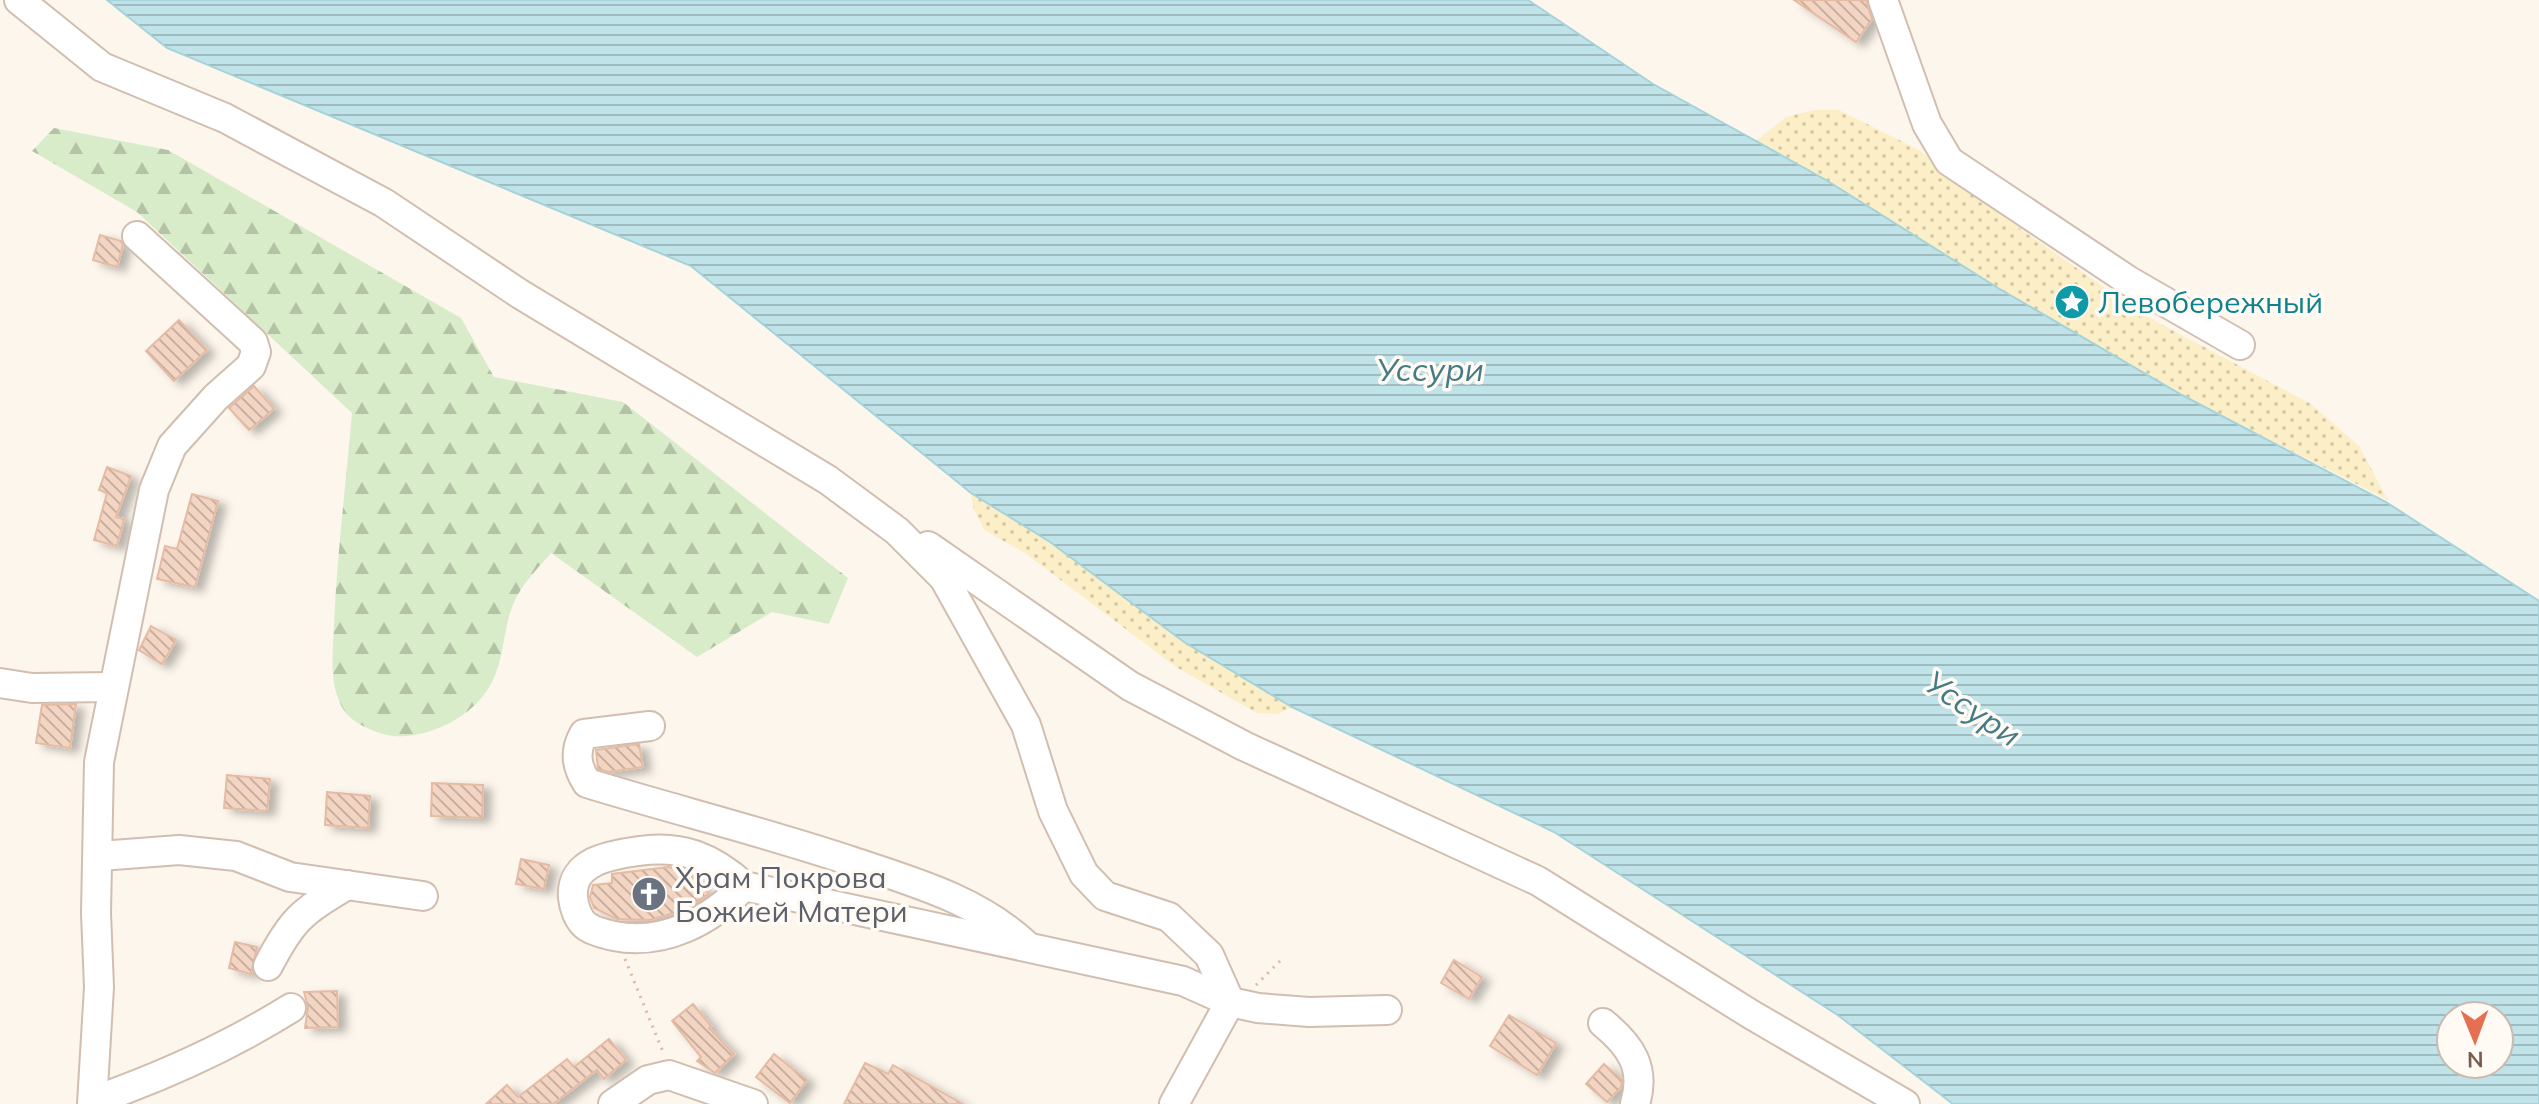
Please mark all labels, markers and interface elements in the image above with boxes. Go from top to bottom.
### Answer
place icon: Левобережный [2053,283,2091,321]
place label: Левобережный [2098,283,2323,321]
water label: Уссури [1376,349,1484,389]
water label: Уссури [1917,661,2029,755]
place label: Храм Покрова Божией Матери [675,858,908,930]
church icon: Храм Покрова Божией Матери [630,875,668,913]
north arrow [2435,1000,2515,1080]
text: N [2467,1046,2484,1074]

